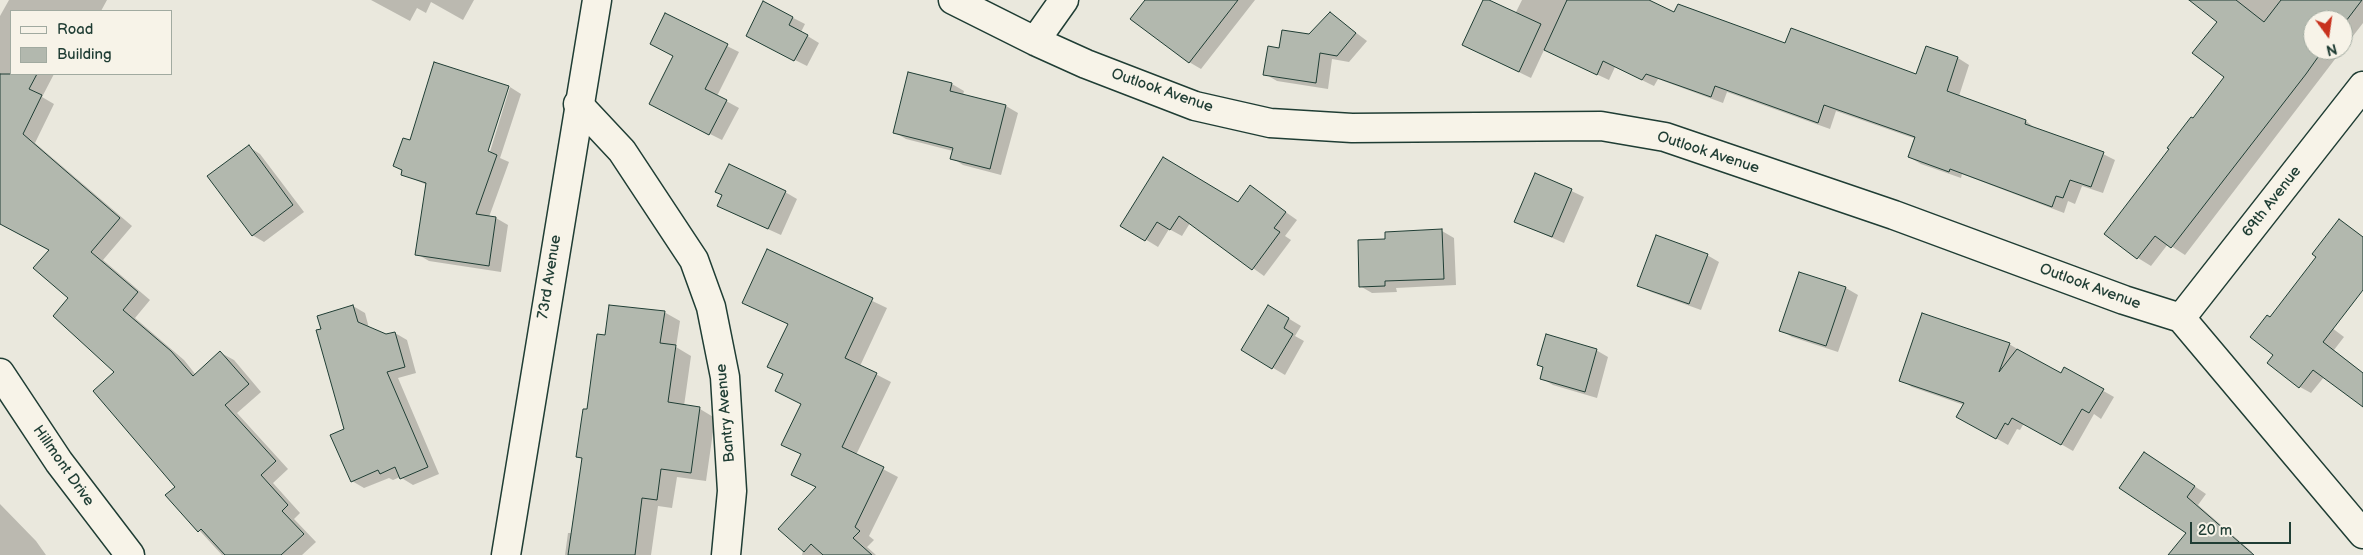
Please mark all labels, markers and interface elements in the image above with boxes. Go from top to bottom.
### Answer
legend [10,10,172,75]
north arrow [2303,10,2353,60]
text: Road [57,20,93,39]
text: N [2324,40,2339,59]
text: Building [57,45,112,64]
street label: Outlook Avenue [1109,65,1215,117]
street label: Outlook Avenue [1655,128,1761,178]
street label: 69th Avenue [2239,163,2305,241]
street label: 73rd Avenue [534,234,566,320]
street label: Outlook Avenue [2037,260,2143,314]
street label: Bantry Avenue [713,363,739,463]
street label: Hillmont Drive [29,422,97,510]
scale bar [2193,512,2294,544]
text: 20 m [2198,521,2232,540]

